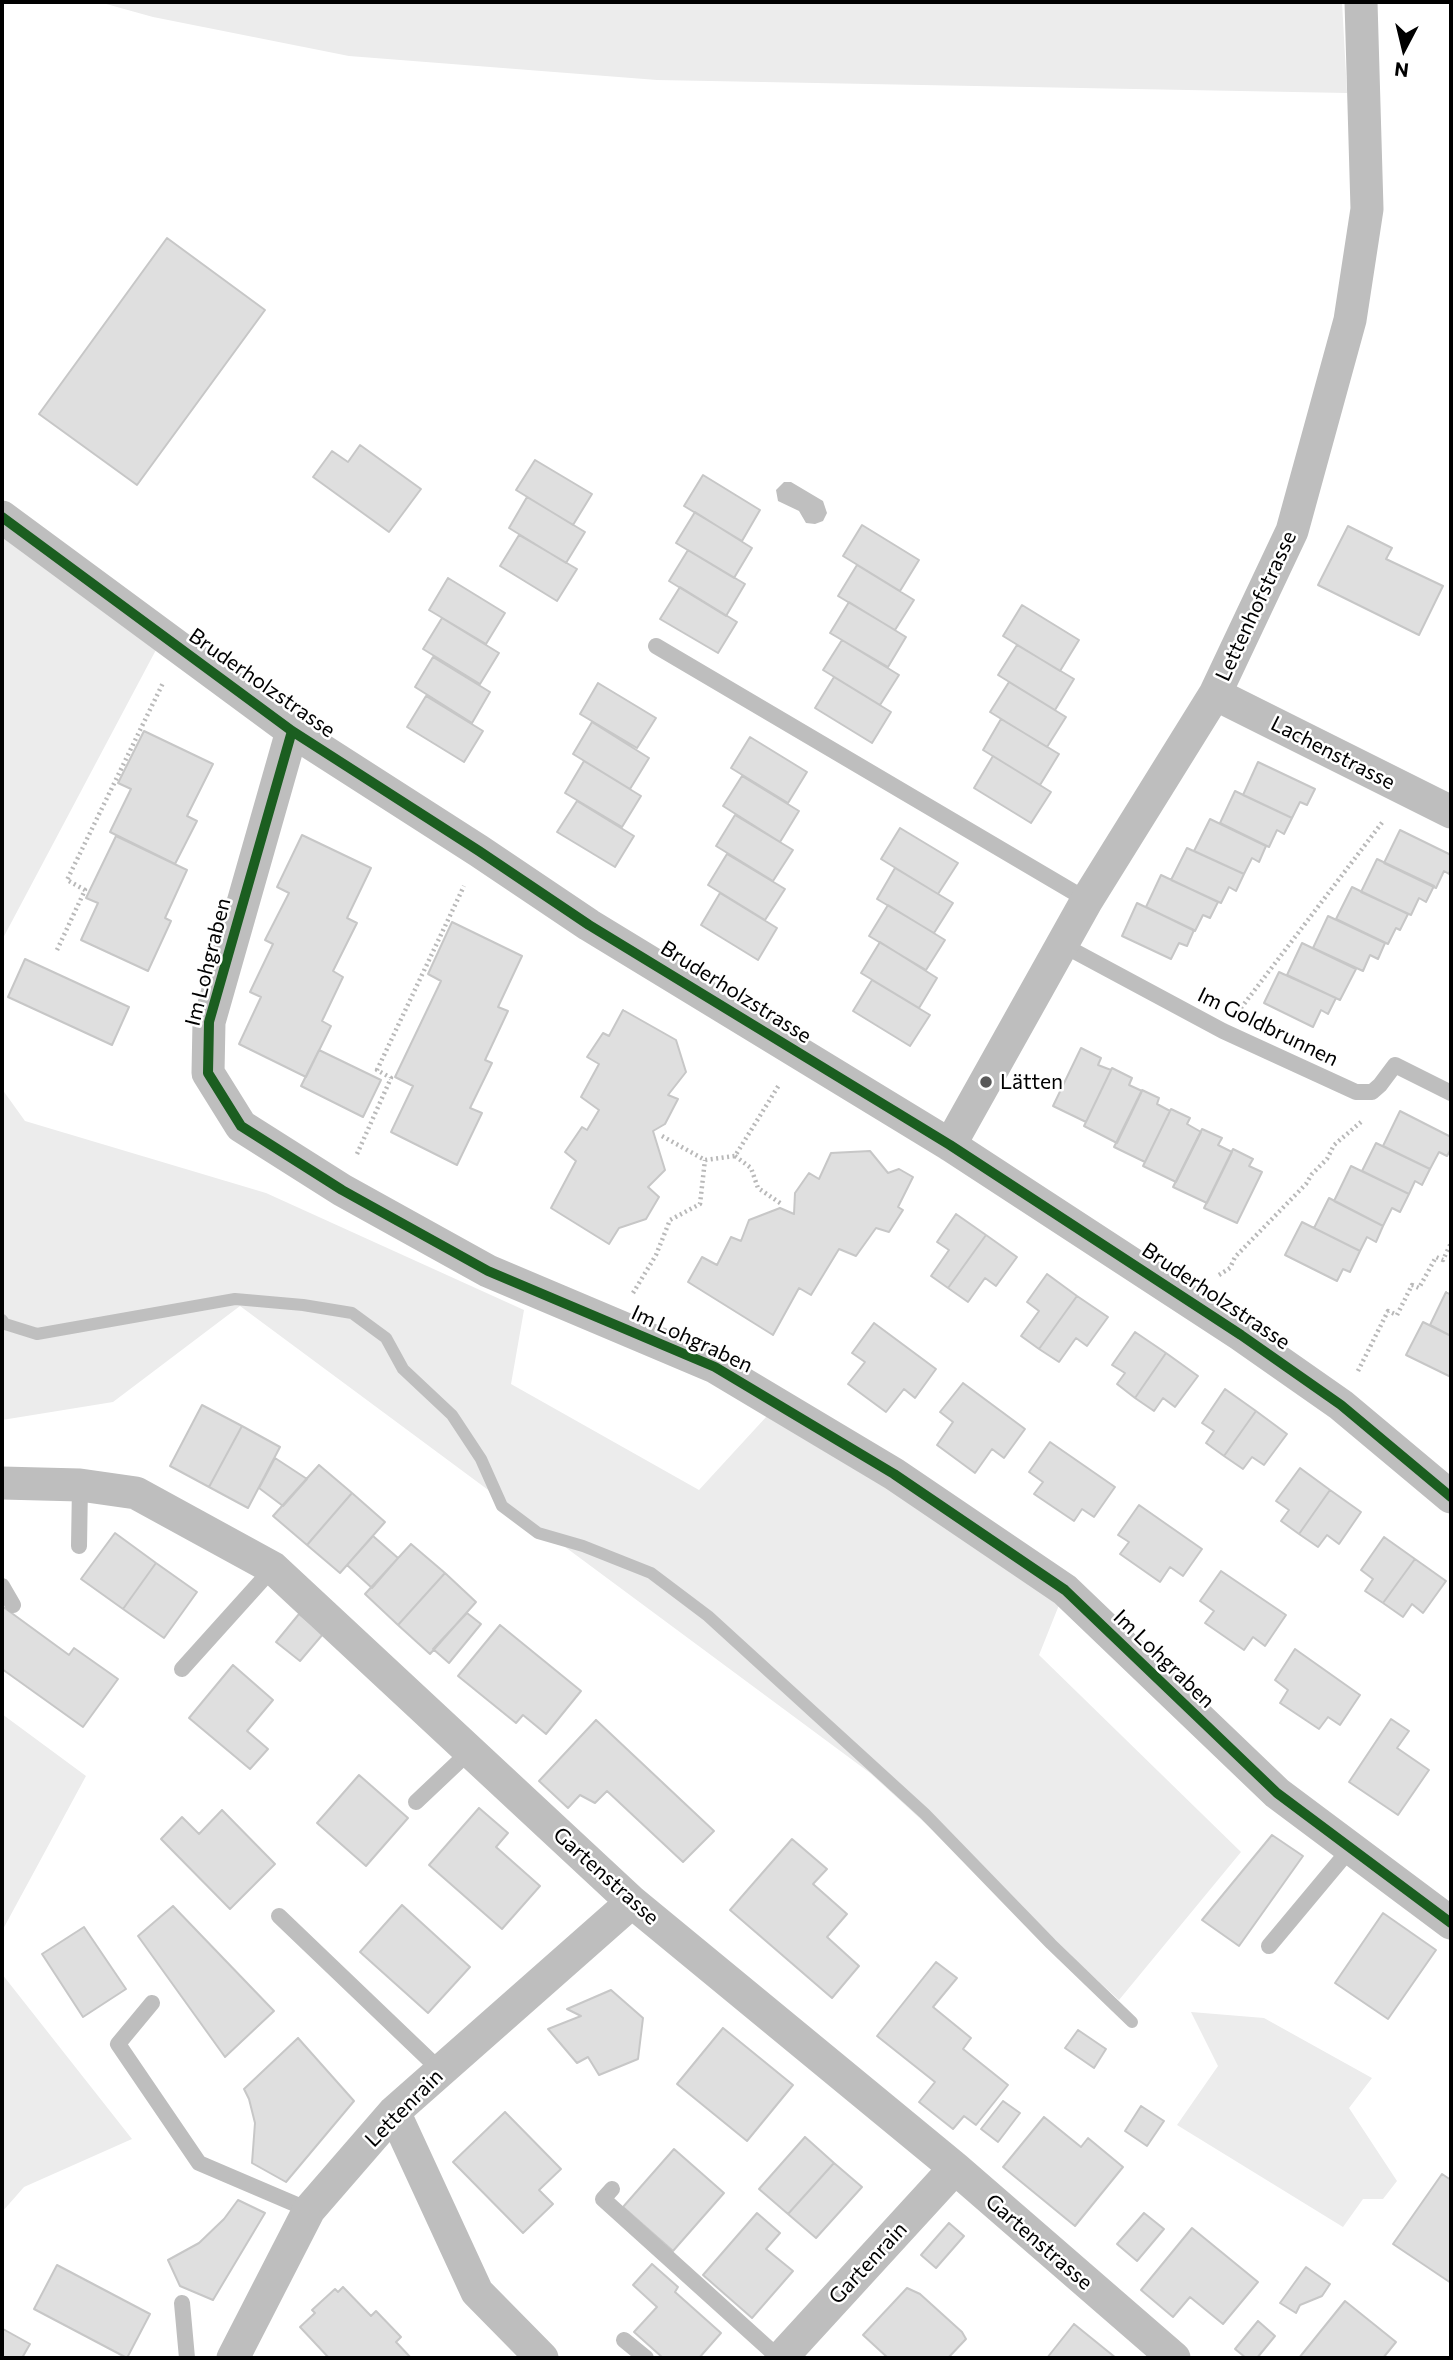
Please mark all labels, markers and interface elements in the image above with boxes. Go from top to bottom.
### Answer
north arrow [1369,14,1439,84]
text: N [1393,58,1410,83]
street label: Lettenhofstrasse [1210,527,1302,685]
street label: Bruderholzstrasse [184,623,340,743]
street label: Lachenstrasse [1267,711,1399,795]
street label: Im Lohgraben [180,895,236,1029]
street label: Bruderholzstrasse [656,935,816,1049]
street label: Im Goldbrunnen [1194,982,1342,1072]
place label: Lätten [1000,1069,1063,1095]
marker: Lätten [978,1074,994,1090]
street label: Bruderholzstrasse [1137,1237,1295,1355]
street label: Im Lohgraben [627,1300,757,1378]
street label: Im Lohgraben [1108,1604,1220,1714]
street label: Gartenstrasse [548,1822,664,1930]
street label: Lettenrain [360,2064,448,2152]
street label: Gartenstrasse [980,2189,1098,2295]
street label: Gartenrain [824,2217,912,2309]

